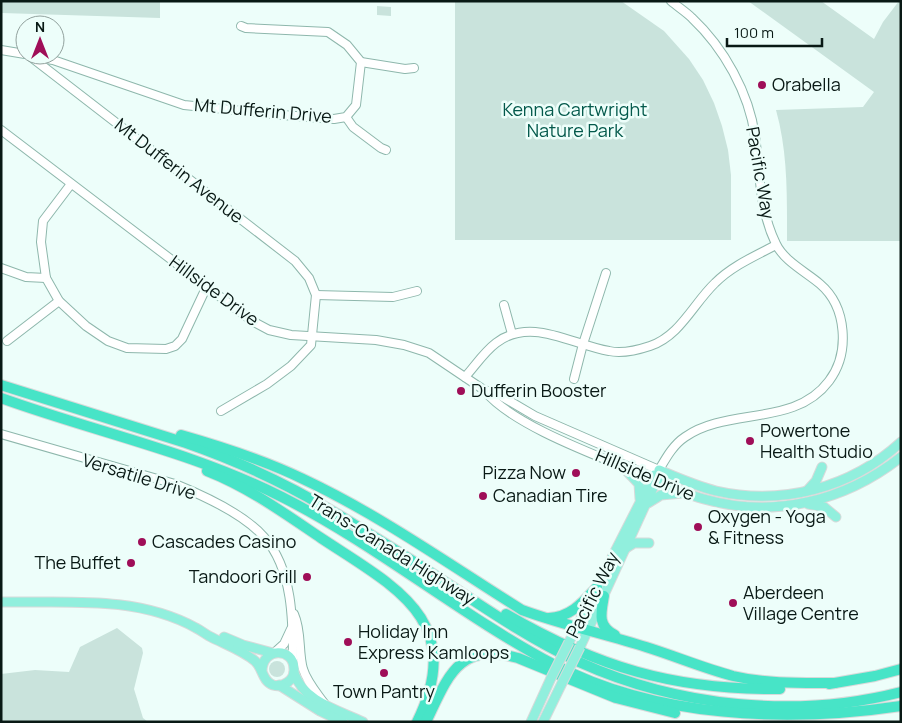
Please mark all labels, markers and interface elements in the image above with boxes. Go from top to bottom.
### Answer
north arrow [15,15,65,65]
scale bar [727,15,822,47]
text: N [35,17,45,36]
text: 100 m [734,22,774,43]
place label: Orabella [772,72,841,96]
marker: Orabella [756,79,768,91]
street label: Mt Dufferin Drive [193,92,333,128]
park label: Kenna Cartwright Nature Park [503,97,647,142]
street label: Mt Dufferin Avenue [110,112,249,228]
street label: Pacific Way [741,125,781,222]
street label: Hillside Drive [165,249,264,331]
place label: Dufferin Booster [471,378,607,402]
marker: Dufferin Booster [455,385,467,397]
place label: Powertone Health Studio [760,418,873,463]
marker: Powertone Health Studio [744,435,756,447]
street label: Hillside Drive [592,442,699,506]
street label: Versatile Drive [80,447,199,505]
place label: Pizza Now [482,460,566,484]
marker: Pizza Now [570,467,582,479]
place label: Canadian Tire [493,483,608,507]
street label: Trans-Canada Highway [305,488,481,610]
marker: Canadian Tire [477,490,489,502]
place label: Oxygen - Yoga & Fitness [708,504,826,549]
marker: Oxygen - Yoga & Fitness [692,521,704,533]
place label: Cascades Casino [152,529,296,553]
marker: Cascades Casino [136,536,148,548]
street label: Pacific Way [560,547,624,642]
place label: The Buffet [34,550,121,574]
marker: The Buffet [125,557,137,569]
place label: Tandoori Grill [189,564,297,588]
marker: Tandoori Grill [301,571,313,583]
place label: Aberdeen Village Centre [743,580,859,625]
marker: Aberdeen Village Centre [727,597,739,609]
place label: Holiday Inn Express Kamloops [358,619,509,664]
marker: Holiday Inn Express Kamloops [342,636,354,648]
marker: Town Pantry [378,667,390,679]
place label: Town Pantry [333,679,435,703]

